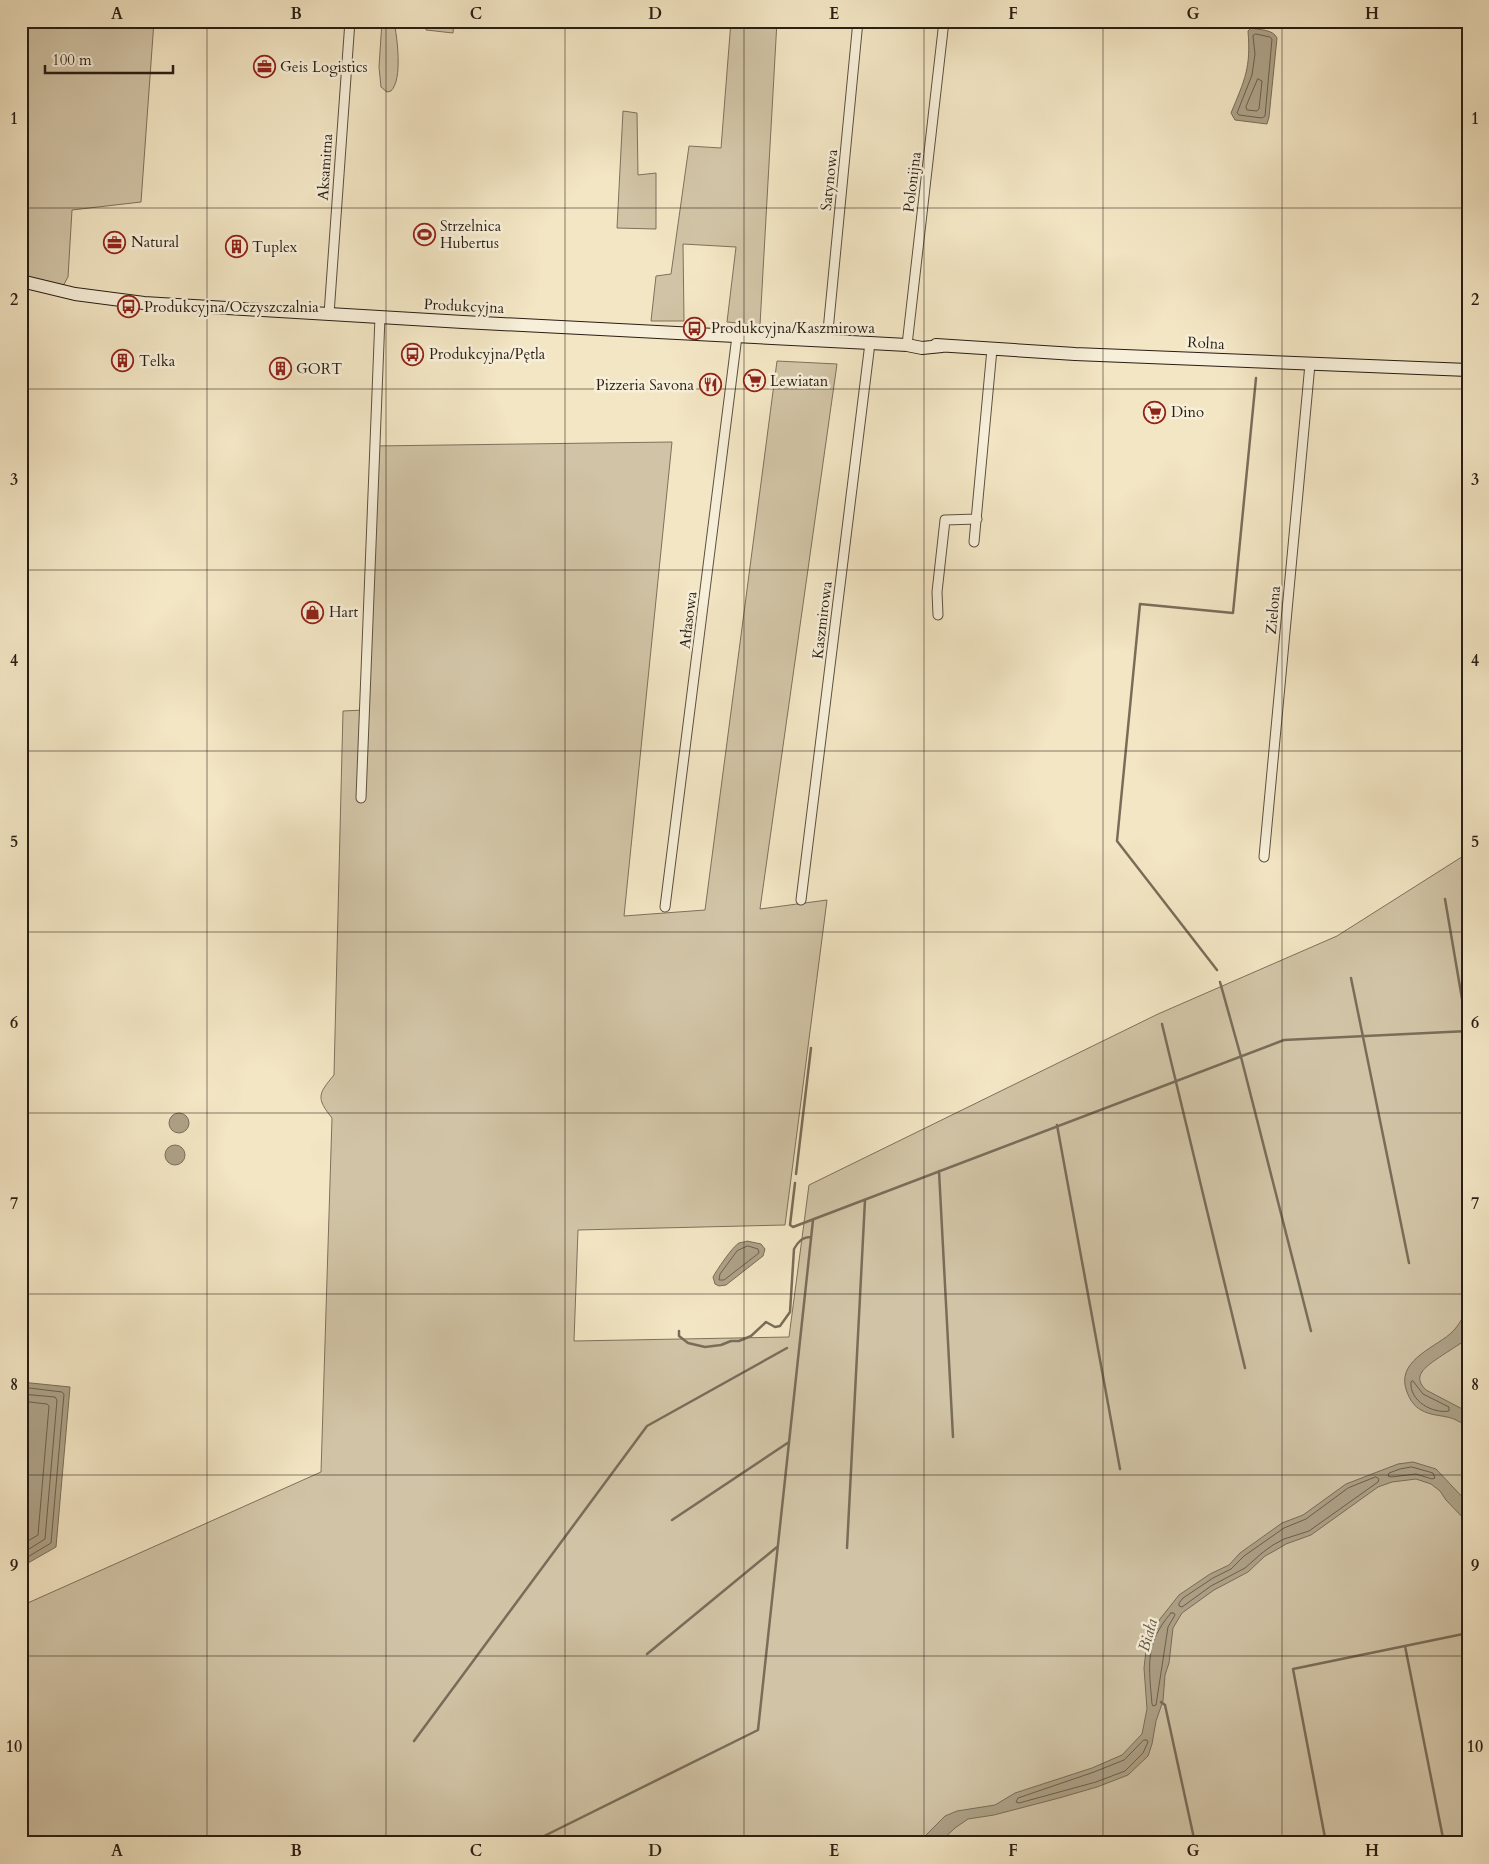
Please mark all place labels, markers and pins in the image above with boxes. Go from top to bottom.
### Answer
office icon: Geis Logistics [252,55,276,79]
place label: Geis Logistics [280,57,368,77]
place label: Strzelnica Hubertus [440,216,502,253]
sports icon: Strzelnica Hubertus [412,223,436,247]
office icon: Natural [103,230,127,254]
place label: Natural [131,232,179,252]
building icon: Tuplex [224,235,248,259]
place label: Tuplex [252,237,298,257]
bus stop icon: Produkcyjna/Oczyszczalnia [116,295,140,319]
place label: Produkcyjna/Oczyszczalnia [144,297,319,317]
bus stop icon: Produkcyjna/Kaszmirowa [683,316,707,340]
place label: Produkcyjna/Kaszmirowa [711,318,875,338]
bus stop icon: Produkcyjna/Pętla [401,342,425,366]
place label: Produkcyjna/Pętla [429,344,546,364]
building icon: Telka [111,349,135,373]
place label: Telka [139,351,176,371]
building icon: GORT [268,357,292,381]
place label: GORT [296,359,342,379]
supermarket icon: Lewiatan [742,369,766,393]
place label: Lewiatan [770,371,829,391]
restaurant icon: Pizzeria Savona [698,373,722,397]
place label: Pizzeria Savona [596,375,695,395]
supermarket icon: Dino [1143,400,1167,424]
place label: Dino [1171,402,1204,422]
shop icon: Hart [301,600,325,624]
place label: Hart [329,602,358,622]

